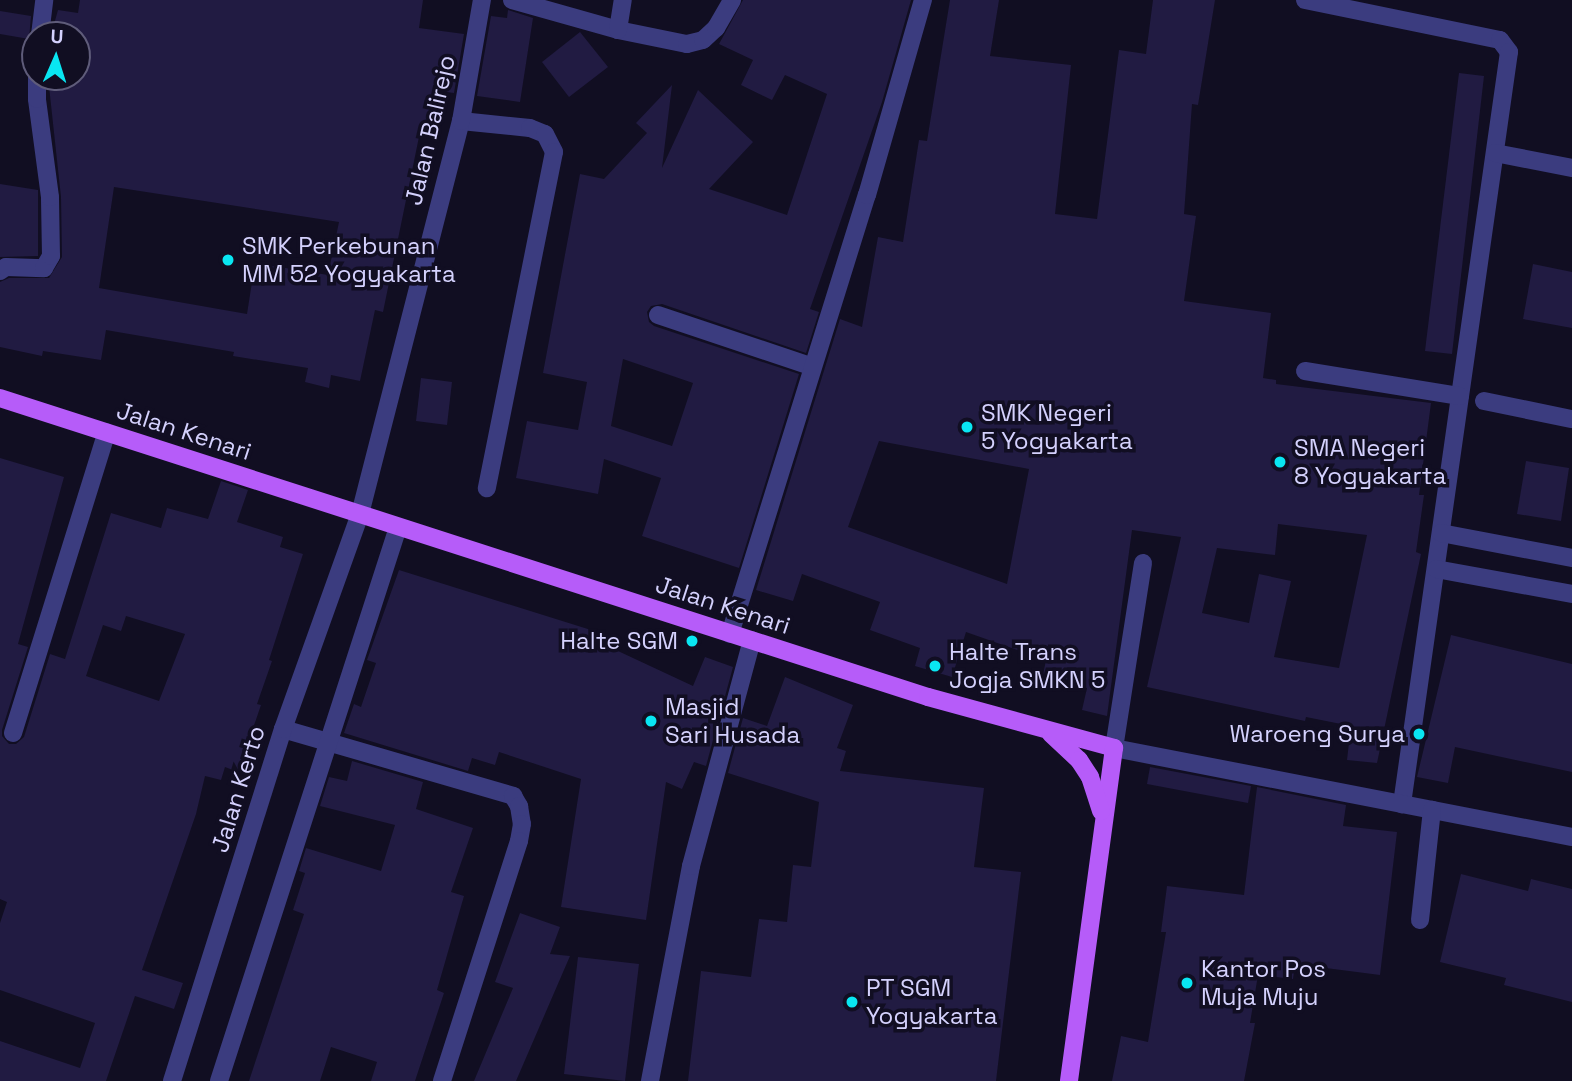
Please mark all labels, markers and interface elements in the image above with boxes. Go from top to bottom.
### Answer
north arrow [21,21,91,91]
text: U [50,24,64,49]
street label: Jalan Balirejo [399,52,461,208]
place label: SMK Perkebunan MM 52 Yogyakarta [242,232,456,288]
marker: SMK Perkebunan MM 52 Yogyakarta [220,252,236,268]
street label: Jalan Kenari [113,396,255,466]
place label: SMK Negeri 5 Yogyakarta [981,399,1133,455]
marker: SMK Negeri 5 Yogyakarta [959,419,975,435]
place label: SMA Negeri 8 Yogyakarta [1294,434,1447,490]
marker: SMA Negeri 8 Yogyakarta [1272,454,1288,470]
street label: Jalan Kenari [652,570,794,640]
place label: Halte SGM [560,627,678,655]
marker: Halte SGM [684,633,700,649]
place label: Halte Trans Jogja SMKN 5 [949,638,1105,694]
marker: Halte Trans Jogja SMKN 5 [927,658,943,674]
place label: Masjid Sari Husada [665,693,800,749]
marker: Masjid Sari Husada [643,713,659,729]
place label: Waroeng Surya [1230,720,1405,748]
street label: Jalan Kerto [205,722,271,856]
marker: Waroeng Surya [1411,726,1427,742]
place label: Kantor Pos Muja Muju [1201,955,1326,1011]
place label: PT SGM Yogyakarta [866,974,998,1030]
marker: Kantor Pos Muja Muju [1179,975,1195,991]
marker: PT SGM Yogyakarta [844,994,860,1010]

